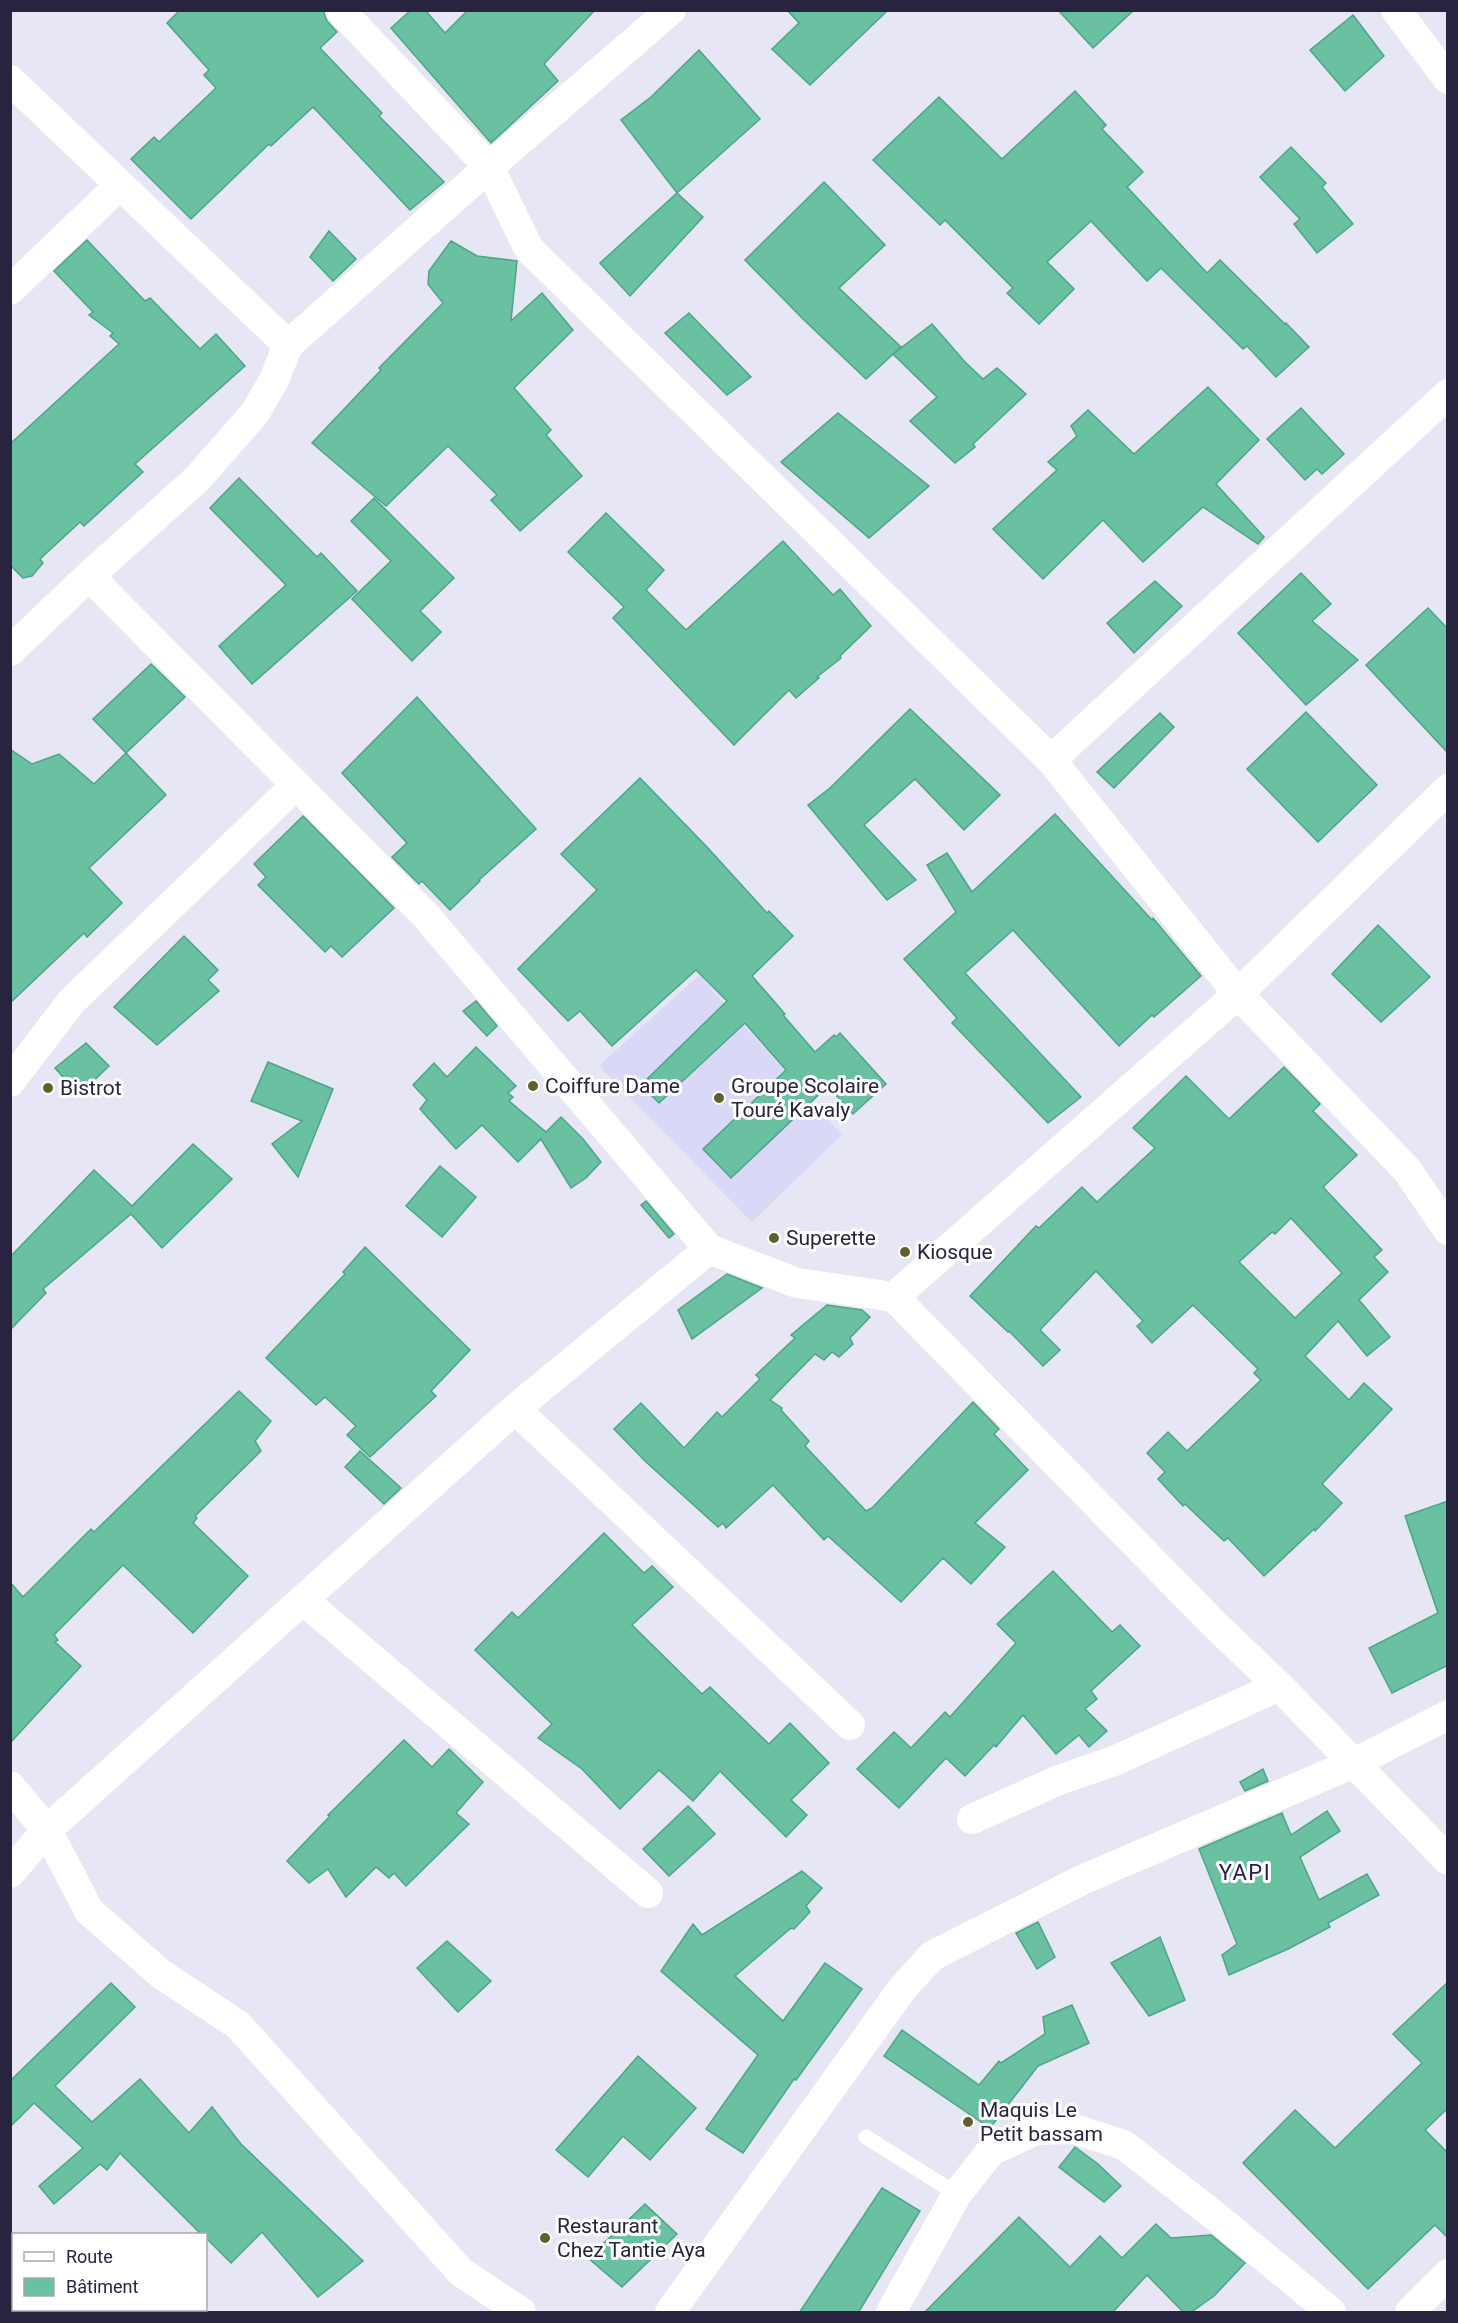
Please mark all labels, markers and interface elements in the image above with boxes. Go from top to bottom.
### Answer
place label: Coiffure Dame [545,1074,680,1098]
place label: Groupe Scolaire Touré Kavaly [731,1074,879,1122]
place label: Bistrot [60,1076,122,1100]
marker: Coiffure Dame [526,1079,540,1093]
marker: Bistrot [41,1081,55,1095]
marker: Groupe Scolaire Touré Kavaly [712,1091,726,1105]
place label: Superette [786,1226,876,1250]
marker: Superette [767,1231,781,1245]
place label: Kiosque [917,1240,993,1264]
marker: Kiosque [898,1245,912,1259]
district label: YAPI [1219,1860,1271,1885]
place label: Maquis Le Petit bassam [980,2098,1103,2146]
marker: Maquis Le Petit bassam [961,2115,975,2129]
place label: Restaurant Chez Tantie Aya [557,2214,706,2262]
marker: Restaurant Chez Tantie Aya [538,2231,552,2245]
legend [12,2233,207,2311]
text: Route [66,2246,113,2267]
text: Bâtiment [66,2276,139,2297]

